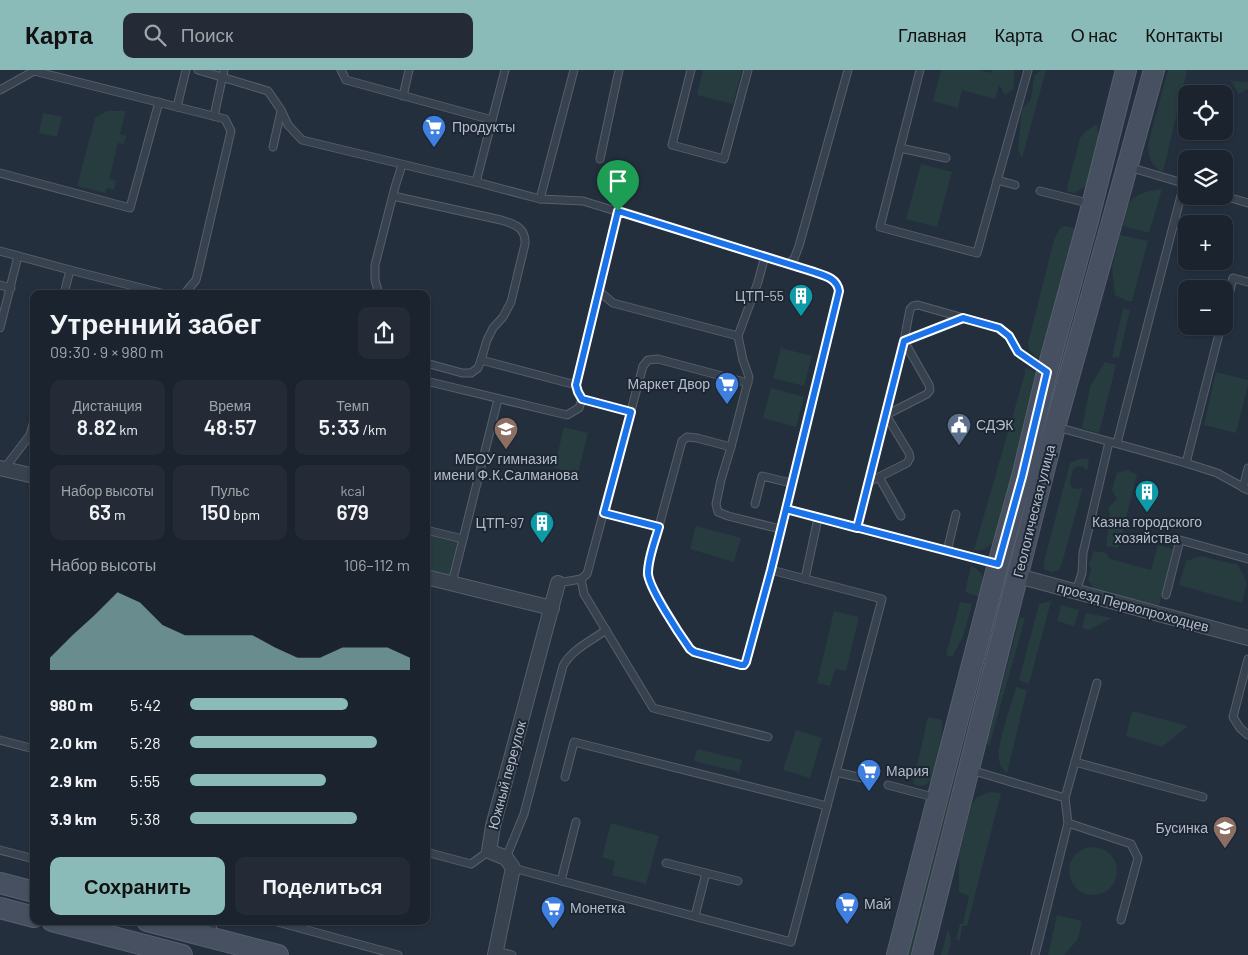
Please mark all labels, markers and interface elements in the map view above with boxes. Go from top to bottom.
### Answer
search box [123,13,473,58]
text: Карта [25,20,93,49]
icon: search [141,21,169,49]
text: Поиск [181,23,233,46]
text: Главная [898,24,967,46]
text: Карта [995,24,1043,46]
text: О нас [1071,24,1117,46]
text: Контакты [1145,24,1223,46]
map controls [1178,85,1233,335]
button: locate [1178,85,1233,140]
supermarket icon: Продукты [421,114,447,148]
place label: Продукты [452,118,515,135]
button: layers [1178,150,1233,205]
pin [597,160,639,211]
icon: arrive [604,167,632,195]
button: + [1178,215,1233,270]
button: − [1178,280,1233,335]
building icon: ЦТП-55 [788,283,814,317]
place label: ЦТП-55 [735,287,784,304]
text: Утренний забег [50,306,261,340]
button: share [358,307,410,359]
text: 09:30 · 9 × 980 m [50,342,163,361]
supermarket icon: Маркет Двор [714,371,740,405]
place label: Маркет Двор [627,375,710,392]
text: Дистанция [73,397,142,414]
text: Время [209,397,251,414]
text: Темп [336,397,369,414]
public building icon: СДЭК [946,412,972,446]
text: 8.82 [77,414,116,439]
text: 48:57 [204,414,256,439]
text: 5:33 [319,414,360,439]
school or university icon: МБОУ гимназия имени Ф.К.Салманова [493,416,519,450]
place label: СДЭК [976,416,1014,433]
text: km [116,421,138,438]
text: /km [360,421,387,438]
street label: Геологическая улица [1009,443,1058,579]
place label: МБОУ гимназия имени Ф.К.Салманова [434,450,578,483]
building icon: Казна городского хозяйства [1134,479,1160,513]
text: Набор высоты [61,482,154,499]
text: Пульс [210,482,250,499]
text: kcal [340,482,365,499]
text: 63 [89,499,111,524]
text: 150 [200,499,230,524]
text: 679 [336,499,369,524]
text: m [111,506,126,523]
text: bpm [230,506,260,523]
building icon: ЦТП-97 [529,510,555,544]
place label: Казна городского хозяйства [1092,513,1202,546]
place label: ЦТП-97 [476,514,524,531]
text: Набор высоты [50,555,156,574]
text: 106–112 m [344,555,410,574]
street label: проезд Первопроходцев [1055,578,1211,635]
text: 980 m [50,695,93,714]
text: 5:42 [130,695,161,714]
street label: Южный переулок [484,718,529,831]
text: 2.0 km [50,733,97,752]
text: 5:28 [130,733,161,752]
supermarket icon: Мария [856,758,882,792]
place label: Мария [886,762,929,779]
text: 2.9 km [50,771,97,790]
text: 5:55 [130,771,160,790]
text: 3.9 km [50,809,97,828]
text: 5:38 [130,809,160,828]
school or university icon: Бусинка [1212,815,1238,849]
place label: Бусинка [1156,819,1208,836]
button: Сохранить [50,857,225,915]
button: Поделиться [235,857,410,915]
supermarket icon: Май [834,891,860,925]
supermarket icon: Монетка [540,895,566,929]
place label: Май [864,895,891,912]
place label: Монетка [570,899,626,916]

